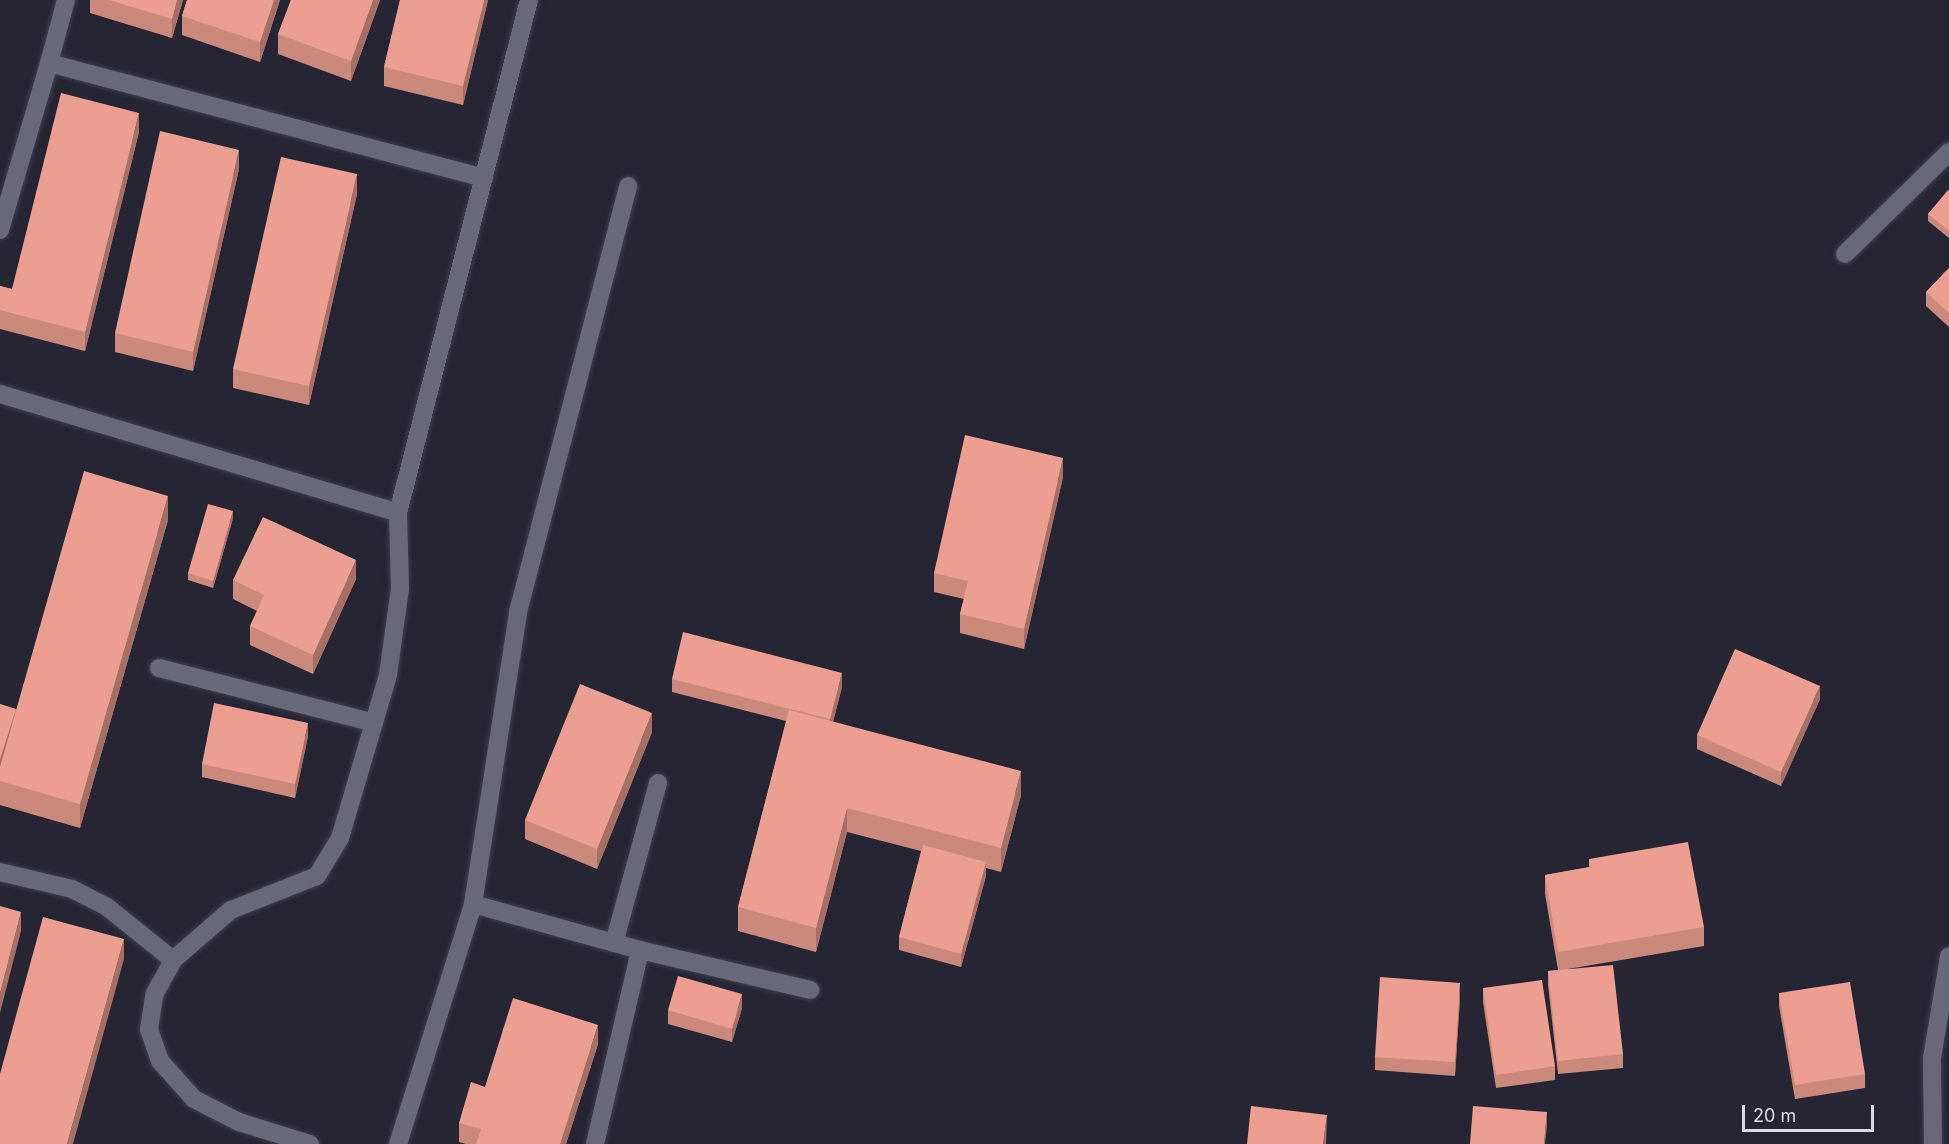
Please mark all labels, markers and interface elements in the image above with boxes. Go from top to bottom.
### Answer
scale bar [1745,1093,1877,1131]
text: 20 m [1753,1105,1796,1126]

